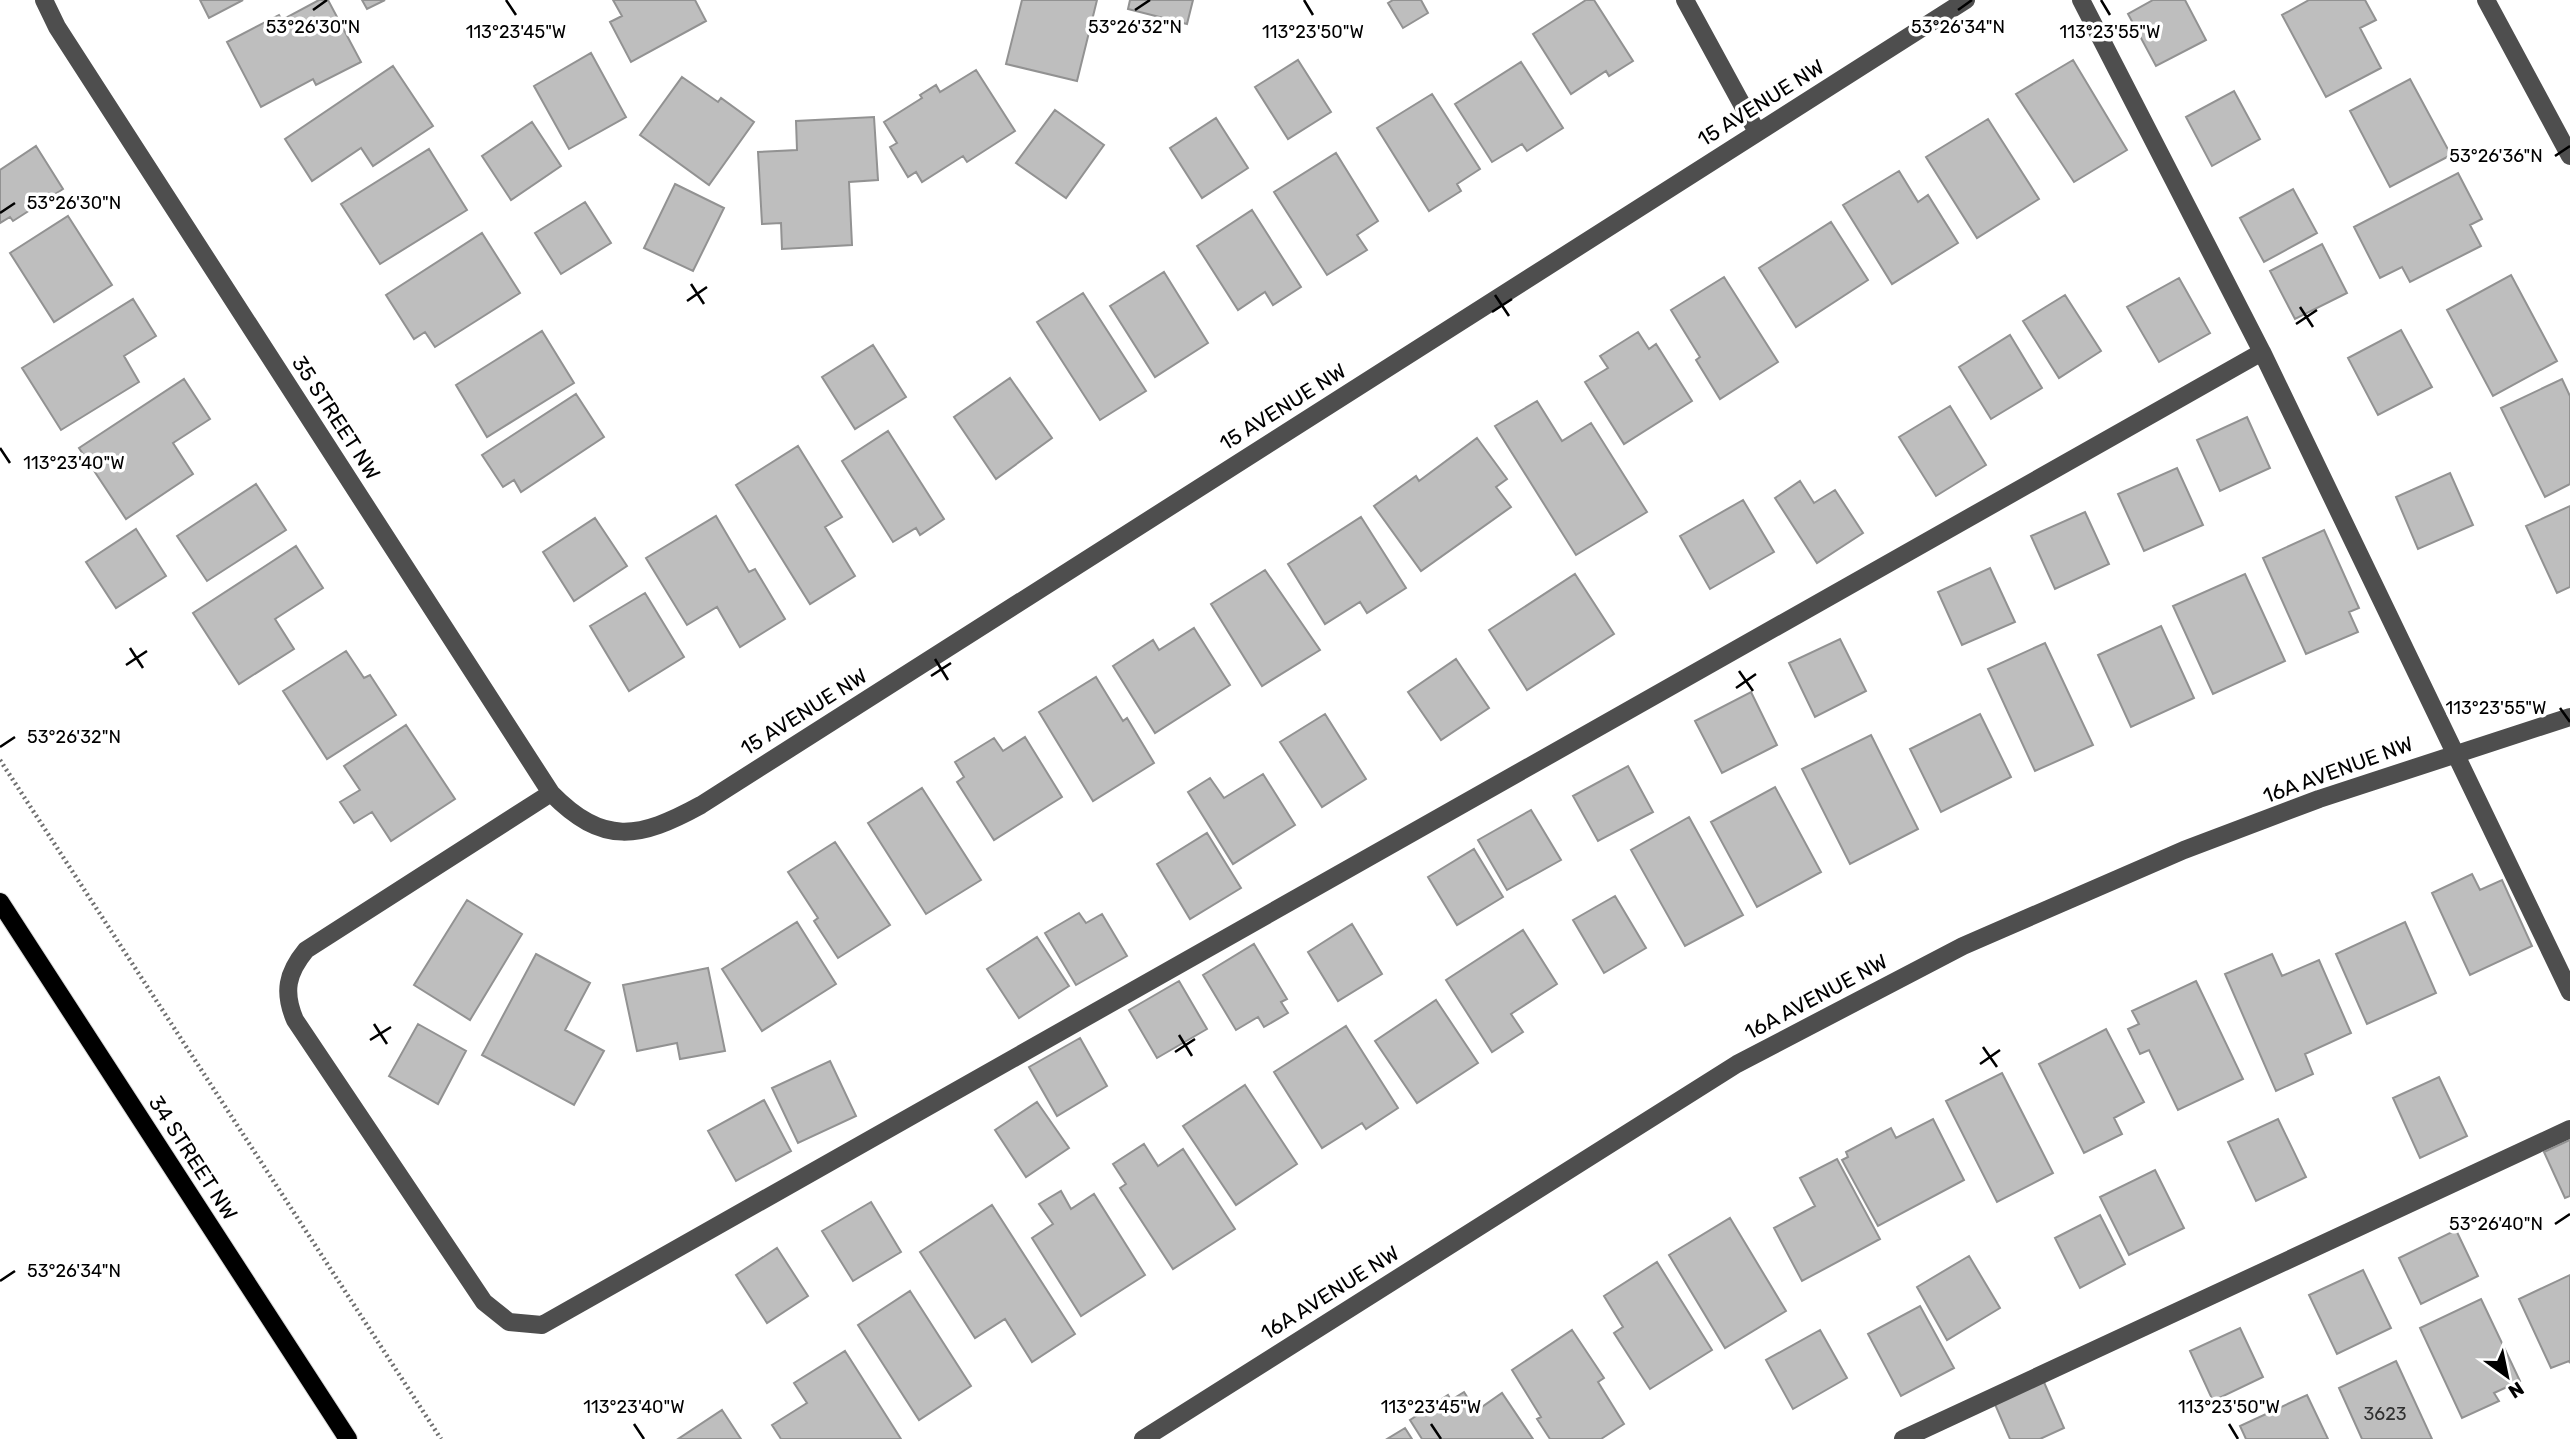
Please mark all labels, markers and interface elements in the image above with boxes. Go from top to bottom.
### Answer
text: 53°26'30"N [266,16,360,38]
text: 53°26'32"N [1088,16,1182,38]
text: 53°26'34"N [1911,16,2005,38]
text: 113°23'45"W [466,21,566,43]
text: 113°23'50"W [1262,21,1364,43]
text: 113°23'55"W [2059,21,2161,43]
street label: 15 AVENUE NW [1693,54,1828,151]
text: 53°26'36"N [2449,145,2543,167]
text: 53°26'30"N [27,192,121,214]
street label: 35 STREET NW [287,351,386,484]
street label: 15 AVENUE NW [1215,358,1350,455]
text: 113°23'40"W [23,452,125,474]
street label: 15 AVENUE NW [736,663,871,760]
text: 113°23'55"W [2445,697,2547,719]
text: 53°26'32"N [27,726,121,748]
street label: 16A AVENUE NW [2259,731,2416,808]
street label: 16A AVENUE NW [1740,948,1891,1045]
street label: 34 STREET NW [144,1091,243,1225]
text: 53°26'40"N [2449,1213,2543,1235]
street label: 16A AVENUE NW [1256,1240,1403,1345]
text: 53°26'34"N [27,1260,121,1282]
north arrow [2472,1341,2542,1411]
text: N [2504,1376,2528,1403]
text: 113°23'40"W [583,1396,685,1418]
text: 113°23'45"W [1381,1396,1481,1418]
text: 113°23'50"W [2178,1396,2280,1418]
house number: 3623 [2363,1403,2407,1425]

